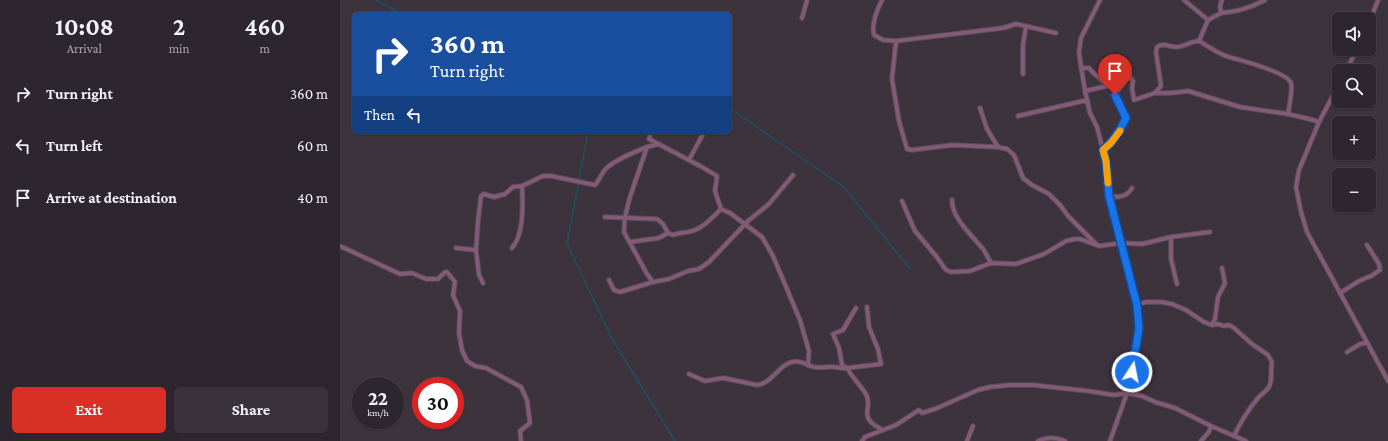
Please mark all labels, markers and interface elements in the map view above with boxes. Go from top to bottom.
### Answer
map controls [1332,12,1376,212]
button: sound [1332,12,1376,56]
text: 10:08 [55,13,114,40]
text: 2 [173,13,185,40]
text: 460 [244,13,285,40]
icon: right [364,28,416,80]
text: 360 m [430,28,505,59]
text: Arrival [67,41,102,56]
text: min [169,41,190,56]
text: m [260,41,270,56]
pin [1098,54,1132,95]
icon: arrive [1104,60,1126,82]
text: Turn right [430,61,504,81]
button: search [1332,64,1376,108]
icon: right [12,83,34,105]
text: Turn right [46,86,113,102]
text: 360 m [290,86,328,102]
icon: left [403,104,425,126]
text: Then [364,107,395,123]
button: + [1332,116,1376,160]
icon: left [12,135,34,157]
text: Turn left [46,138,102,154]
text: 60 m [297,138,328,154]
button: − [1332,168,1376,212]
icon: arrive [12,187,34,209]
text: Arrive at destination [46,190,177,206]
text: 40 m [297,190,328,206]
position arrow [1111,351,1153,393]
speed limit sign: 30 [412,377,464,429]
button: Exit [12,387,166,433]
button: Share [174,387,328,433]
text: 22 [368,387,388,409]
text: km/h [367,407,389,418]

